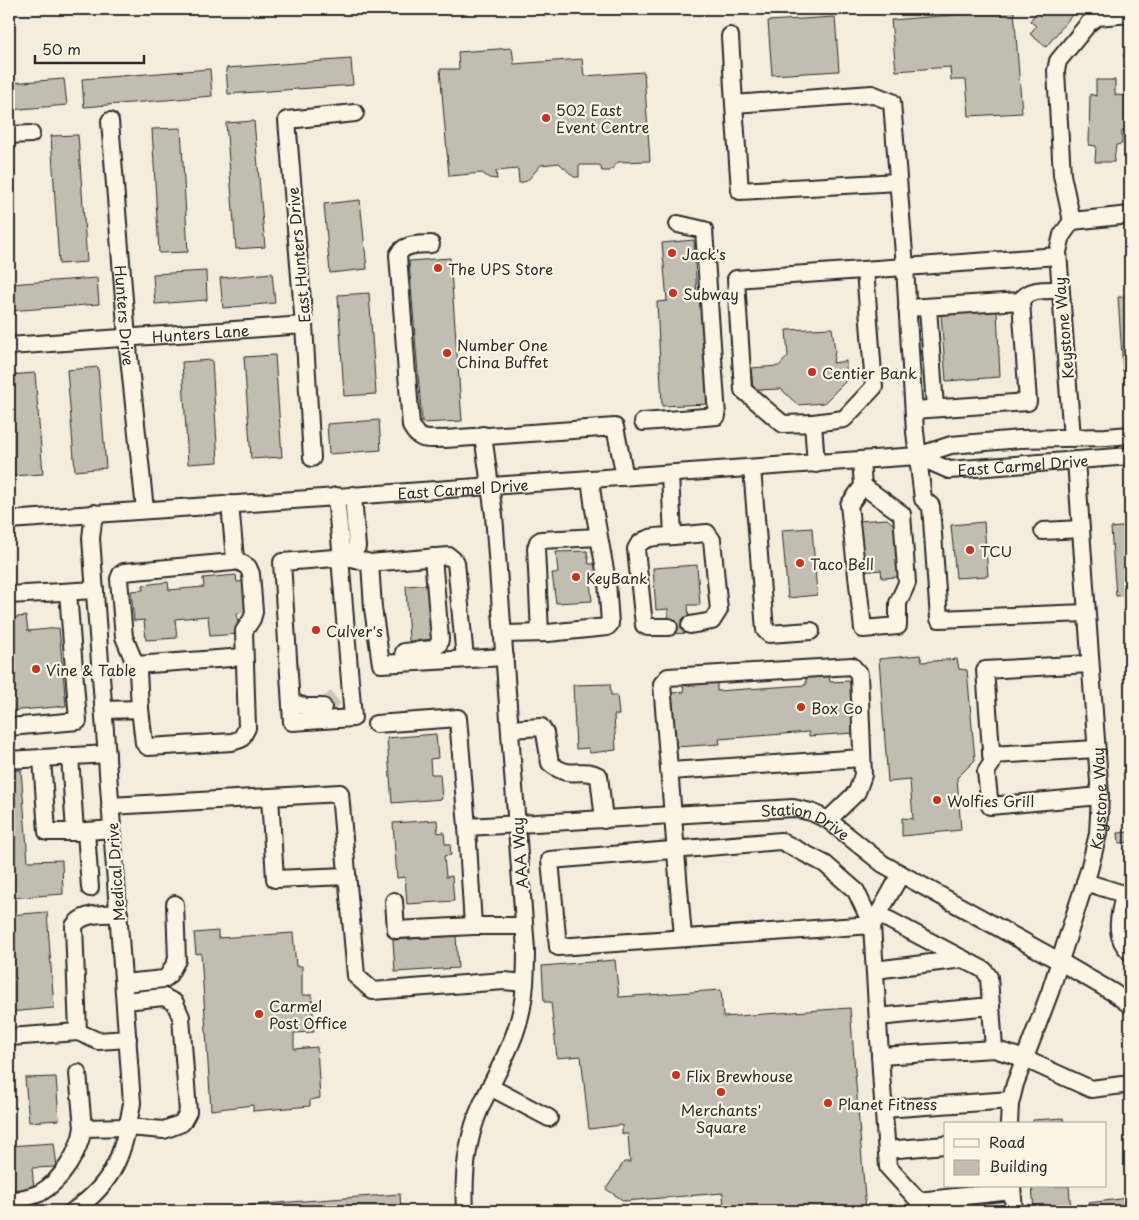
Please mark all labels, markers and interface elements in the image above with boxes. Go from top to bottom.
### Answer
scale bar [35,32,144,64]
text: 50 m [42,37,81,60]
place label: 502 East Event Centre [556,98,649,138]
marker: 502 East Event Centre [540,112,552,124]
street label: East Hunters Drive [281,186,315,324]
place label: Jack's [682,242,726,265]
marker: Jack's [666,247,678,259]
place label: The UPS Store [448,257,553,280]
marker: The UPS Store [432,262,444,274]
street label: Hunters Drive [110,264,141,367]
street label: Keystone Way [1047,276,1079,380]
place label: Subway [683,282,739,305]
marker: Subway [667,287,679,299]
street label: Hunters Lane [151,317,250,347]
place label: Number One China Buffet [457,333,548,373]
marker: Number One China Buffet [441,347,453,359]
place label: Centier Bank [822,361,917,384]
marker: Centier Bank [806,366,818,378]
street label: East Carmel Drive [957,448,1089,481]
street label: East Carmel Drive [397,472,529,504]
place label: TCU [980,539,1012,562]
marker: TCU [964,544,976,556]
place label: Taco Bell [810,552,874,575]
marker: Taco Bell [794,557,806,569]
place label: KeyBank [586,566,648,589]
marker: KeyBank [570,571,582,583]
place label: Culver's [326,619,383,642]
marker: Culver's [310,624,322,636]
place label: Vine & Table [46,658,136,681]
marker: Vine & Table [30,663,42,675]
place label: Box Co [811,696,863,719]
marker: Box Co [795,701,807,713]
street label: Keystone Way [1083,747,1112,852]
place label: Wolfies Grill [947,789,1034,812]
marker: Wolfies Grill [931,794,943,806]
street label: Station Drive [760,796,855,845]
street label: AAA Way [505,816,533,890]
street label: Medical Drive [100,822,130,922]
place label: Carmel Post Office [269,994,347,1034]
marker: Carmel Post Office [253,1008,265,1020]
place label: Flix Brewhouse [686,1064,793,1087]
marker: Flix Brewhouse [670,1069,682,1081]
marker: Merchants' Square [715,1086,727,1098]
place label: Planet Fitness [838,1092,937,1115]
marker: Planet Fitness [822,1097,834,1109]
place label: Merchants' Square [681,1098,761,1138]
legend [944,1122,1106,1188]
text: Road [989,1130,1025,1153]
text: Building [989,1154,1048,1177]

